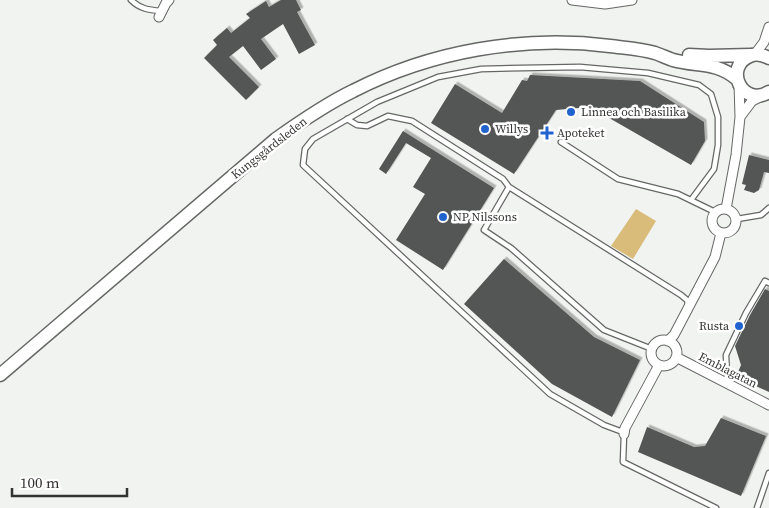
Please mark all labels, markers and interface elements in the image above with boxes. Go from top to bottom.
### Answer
place label: Linnea och Basilika [581,104,687,120]
marker: Linnea och Basilika [565,106,577,118]
street label: Kungsgårdsleden [228,113,310,183]
place label: Willys [495,121,528,137]
marker: Willys [479,123,491,135]
place label: Apoteket [557,125,604,141]
marker: Apoteket [541,127,553,139]
place label: NP Nilssons [453,209,517,225]
marker: NP Nilssons [437,211,449,223]
place label: Rusta [699,318,730,334]
marker: Rusta [733,320,745,332]
street label: Emblagatan [696,348,760,392]
scale bar [12,466,128,498]
text: 100 m [20,472,60,493]

